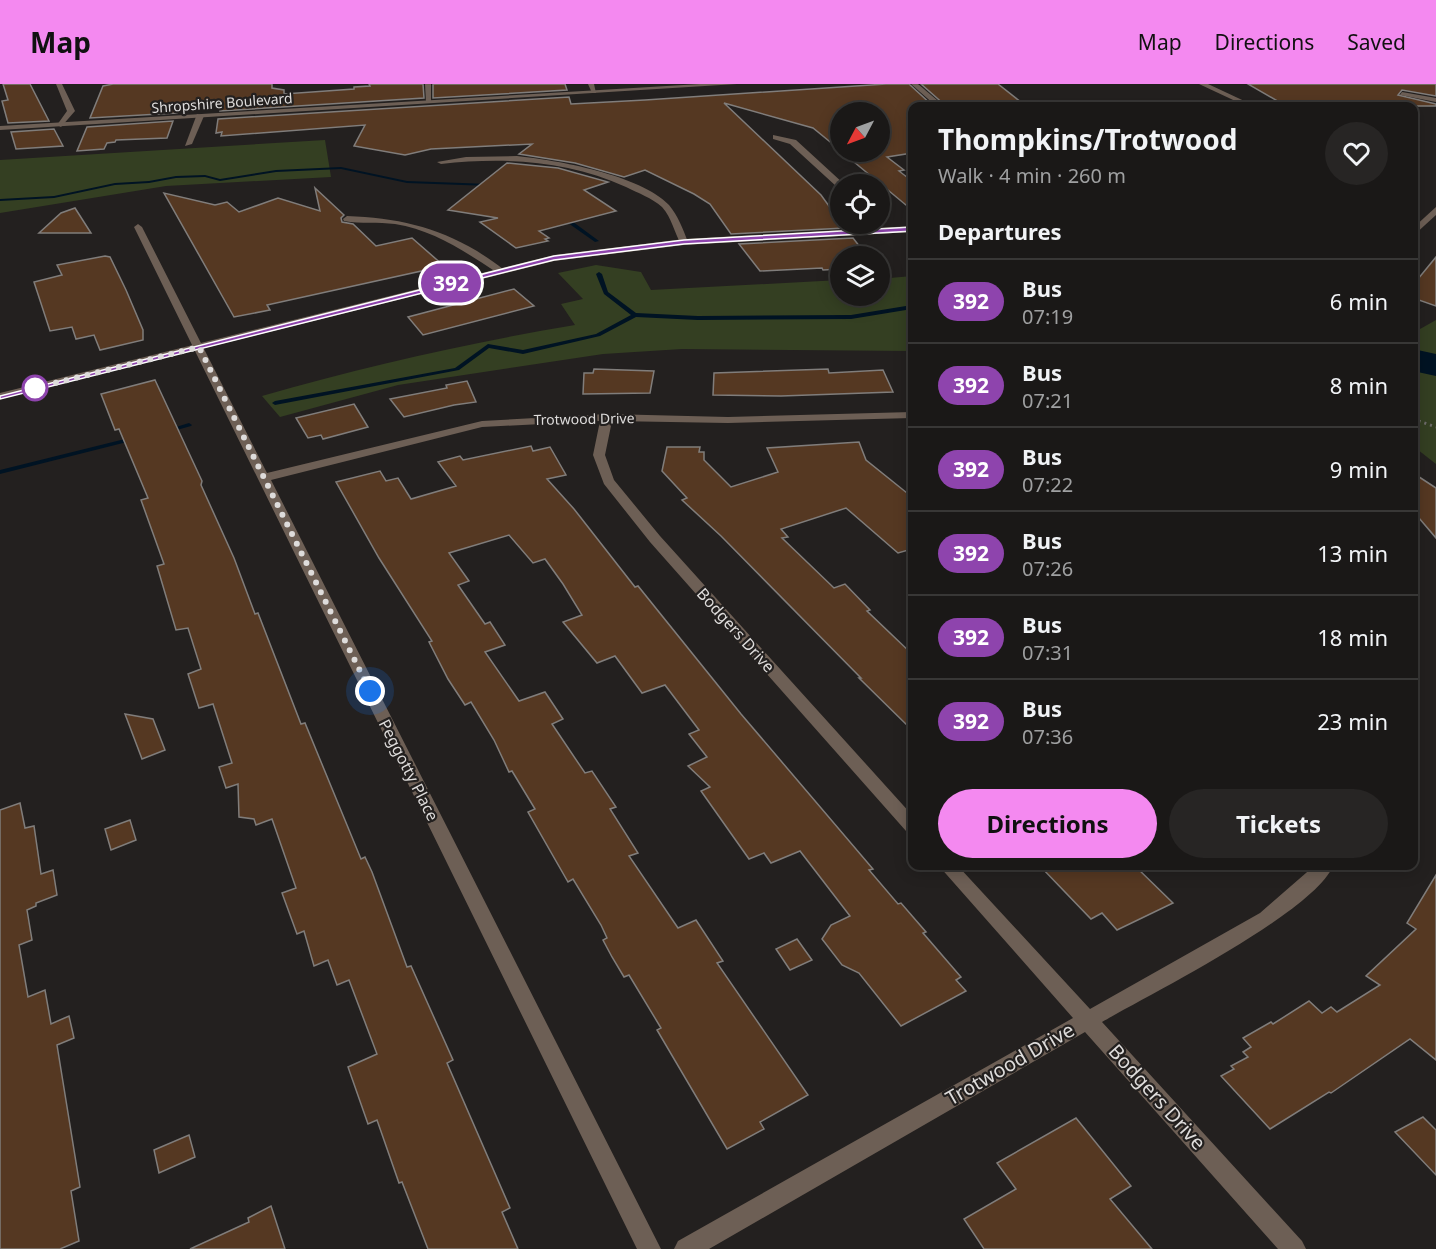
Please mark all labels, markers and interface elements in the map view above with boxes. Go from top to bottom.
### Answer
text: Map [30,23,91,61]
text: Map [1138,28,1182,56]
text: Directions [1215,28,1314,56]
text: Saved [1347,28,1406,56]
street label: Shropshire Boulevard [151,88,293,117]
north arrow [830,102,890,162]
map controls [830,102,890,306]
text: Thompkins/Trotwood [938,120,1238,158]
button: heart [1325,122,1388,185]
text: Walk · 4 min · 260 m [938,162,1126,189]
button: locate [830,174,890,234]
text: Departures [938,216,1062,246]
button: layers [830,246,890,306]
line badge: 392 [416,264,486,302]
text: 392 [433,269,469,297]
text: Bus [1022,273,1062,303]
text: 6 min [1330,286,1388,316]
text: 392 [953,287,989,315]
text: 07:19 [1022,303,1073,330]
text: Bus [1022,357,1062,387]
text: 8 min [1330,370,1388,400]
text: 392 [953,371,989,399]
unlabelled marker [22,375,48,401]
text: 07:21 [1022,387,1073,414]
street label: Trotwood Drive [533,408,635,429]
text: Bus [1022,441,1062,471]
text: 9 min [1330,454,1388,484]
text: 392 [953,455,989,483]
text: 07:22 [1022,471,1073,498]
text: Bus [1022,525,1062,555]
text: 13 min [1317,538,1388,568]
text: 392 [953,539,989,567]
text: 07:26 [1022,555,1073,582]
street label: Bodgers Drive [692,583,780,677]
text: Bus [1022,609,1062,639]
text: 18 min [1317,622,1388,652]
text: 392 [953,623,989,651]
text: 07:31 [1022,639,1073,666]
your location [355,676,385,706]
text: Bus [1022,693,1062,723]
text: 23 min [1317,706,1388,736]
text: 392 [953,707,989,735]
street label: Peggotty Place [374,715,444,825]
text: 07:36 [1022,723,1073,750]
button: Directions [938,789,1157,858]
button: Tickets [1169,789,1388,858]
street label: Trotwood Drive [941,1016,1079,1111]
street label: Bodgers Drive [1103,1038,1212,1155]

